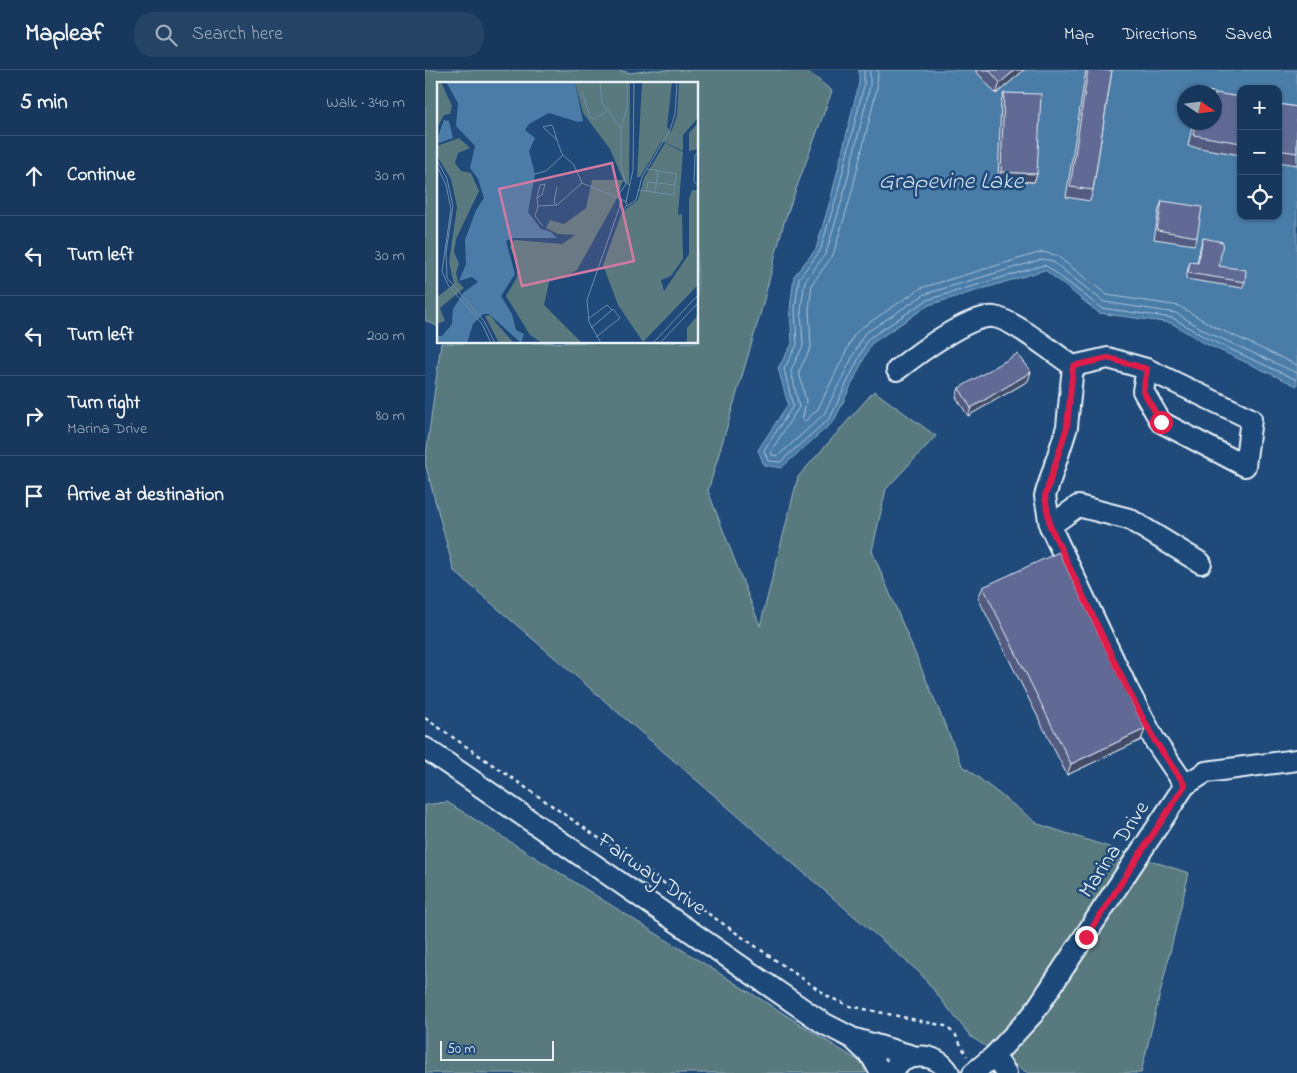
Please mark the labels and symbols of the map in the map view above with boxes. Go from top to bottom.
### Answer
inset map [437,82,699,344]
north arrow [1177,85,1222,130]
water label: Grapevine Lake [879,165,1025,200]
route start [1150,411,1173,434]
street label: Marina Drive [1072,795,1158,905]
street label: Fairway Drive [588,825,712,925]
route end [1075,926,1098,949]
scale bar [440,1038,554,1061]

